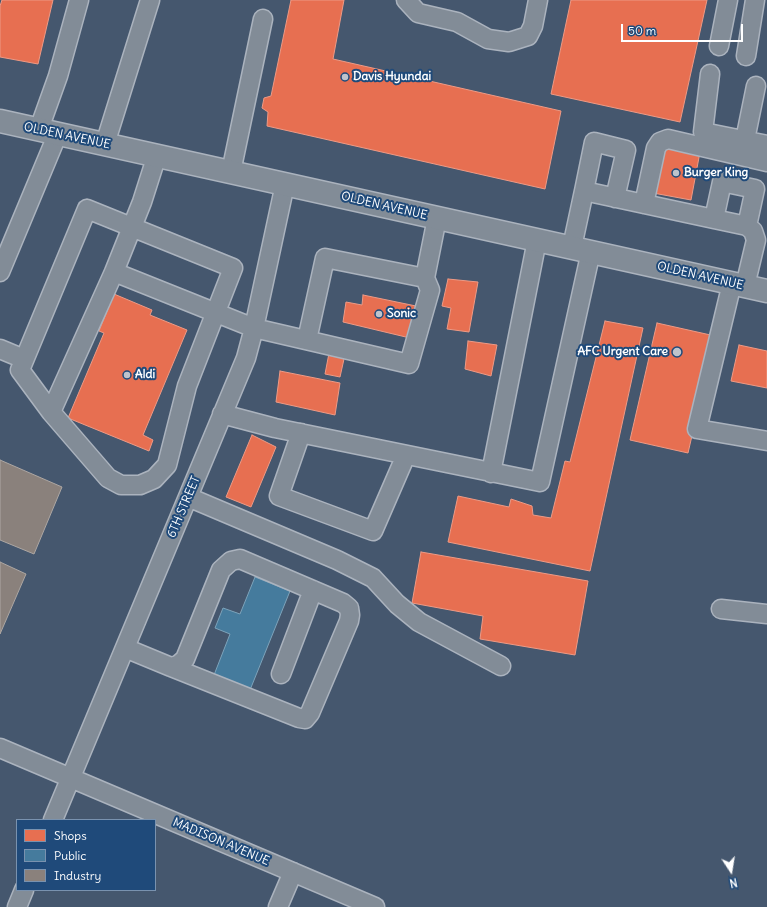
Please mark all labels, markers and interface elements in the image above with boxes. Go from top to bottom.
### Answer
scale bar [623,16,745,42]
text: 50 m [628,23,656,38]
place label: Davis Hyundai [353,70,431,84]
marker: Davis Hyundai [340,72,350,82]
street label: OLDEN AVENUE [22,120,112,152]
place label: Burger King [684,166,748,180]
marker: Burger King [671,168,681,178]
street label: OLDEN AVENUE [340,189,428,223]
street label: OLDEN AVENUE [656,259,744,293]
place label: Sonic [387,307,416,321]
marker: Sonic [374,309,384,319]
place label: AFC Urgent Care [577,345,668,359]
marker: AFC Urgent Care [671,346,683,358]
place label: Aldi [135,368,155,382]
marker: Aldi [122,370,132,380]
street label: 6TH STREET [165,474,203,540]
street label: MADISON AVENUE [171,815,271,869]
legend [16,819,156,891]
text: Shops [54,828,87,843]
text: Public [54,848,86,863]
north arrow [711,851,751,891]
text: Industry [54,868,101,883]
text: N [728,875,739,890]

